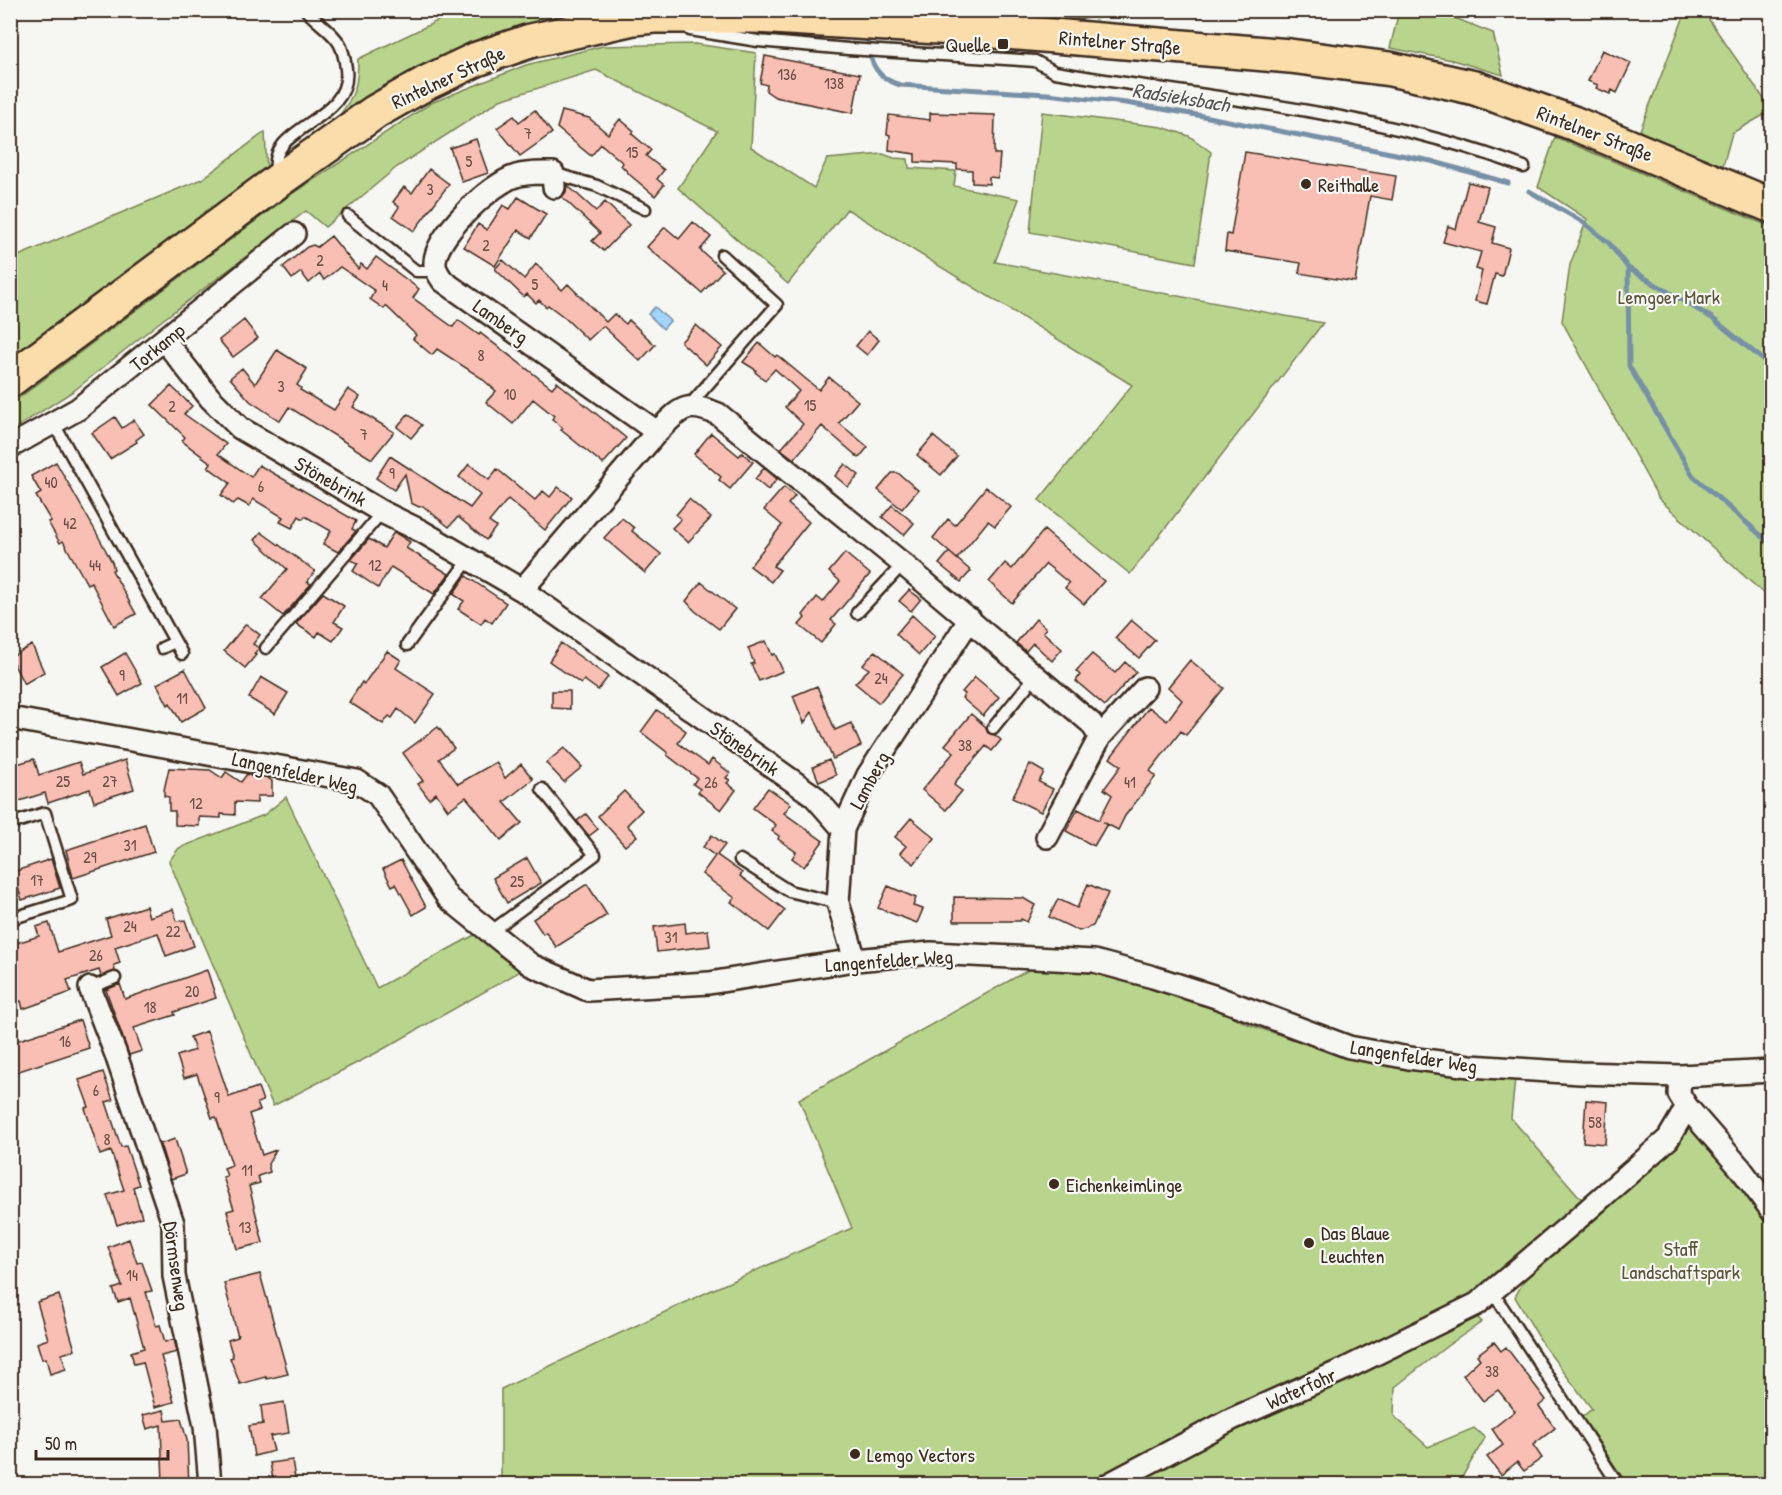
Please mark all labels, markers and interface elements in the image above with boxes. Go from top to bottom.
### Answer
street label: Rintelner Straße [1058,23,1182,61]
place label: Quelle [945,31,991,58]
marker: Quelle [996,37,1010,51]
street label: Rintelner Straße [387,39,509,115]
house number: 136 [777,63,797,85]
house number: 138 [824,72,844,94]
water label: Radsieksbach [1130,75,1233,119]
street label: Rintelner Straße [1533,98,1657,168]
house number: 7 [524,122,532,144]
house number: 15 [626,141,639,163]
house number: 5 [466,150,473,172]
place label: Reithalle [1318,171,1379,198]
marker: Reithalle [1299,177,1313,191]
house number: 3 [426,178,434,200]
house number: 2 [482,234,490,256]
house number: 2 [316,249,324,271]
house number: 5 [532,273,539,295]
house number: 4 [382,274,388,296]
park label: Lemgoer Mark [1618,283,1720,310]
street label: Lamberg [468,292,534,350]
street label: Torkamp [124,316,190,377]
house number: 8 [478,344,485,366]
house number: 3 [277,375,285,397]
house number: 10 [504,383,516,405]
house number: 15 [804,394,817,416]
house number: 2 [168,395,176,417]
house number: 7 [360,423,368,445]
street label: Stönebrink [290,450,372,512]
house number: 9 [389,462,395,484]
house number: 40 [44,471,58,493]
house number: 6 [258,475,264,497]
house number: 42 [63,512,77,534]
house number: 44 [89,554,101,576]
house number: 12 [368,554,382,576]
house number: 9 [119,664,125,686]
house number: 24 [874,667,888,689]
house number: 11 [176,687,188,709]
street label: Stönebrink [705,714,785,782]
house number: 38 [958,734,972,756]
street label: Langenfelder Weg [230,744,360,800]
street label: Lamberg [843,746,895,814]
house number: 25 [56,770,70,792]
house number: 27 [102,770,118,792]
house number: 26 [704,771,718,793]
house number: 41 [1124,771,1136,793]
house number: 12 [189,792,203,814]
house number: 31 [124,834,137,856]
house number: 29 [83,846,97,868]
house number: 17 [30,869,44,891]
house number: 25 [510,870,524,892]
house number: 24 [123,915,137,937]
house number: 22 [166,920,181,942]
house number: 31 [665,926,678,948]
street label: Langenfelder Weg [824,942,954,978]
house number: 26 [89,944,103,966]
house number: 20 [185,980,199,1002]
house number: 18 [144,996,156,1018]
house number: 16 [59,1030,71,1052]
street label: Langenfelder Weg [1349,1033,1479,1079]
house number: 6 [93,1079,99,1101]
house number: 9 [214,1086,220,1108]
house number: 58 [1588,1111,1602,1133]
house number: 8 [104,1128,111,1150]
house number: 11 [241,1159,253,1181]
place label: Eichenkeimlinge [1066,1171,1183,1198]
marker: Eichenkeimlinge [1047,1177,1061,1191]
house number: 13 [239,1216,251,1238]
place label: Das Blaue Leuchten [1321,1219,1390,1269]
street label: Dörmsenweg [157,1220,197,1312]
park label: Staff Landschaftspark [1622,1235,1740,1285]
marker: Das Blaue Leuchten [1302,1236,1316,1250]
house number: 14 [126,1264,138,1286]
street label: Waterfohr [1262,1360,1341,1415]
house number: 38 [1485,1360,1499,1382]
scale bar [36,1423,168,1461]
text: 50 m [45,1431,77,1456]
place label: Lemgo Vectors [867,1441,975,1468]
marker: Lemgo Vectors [848,1447,862,1461]

